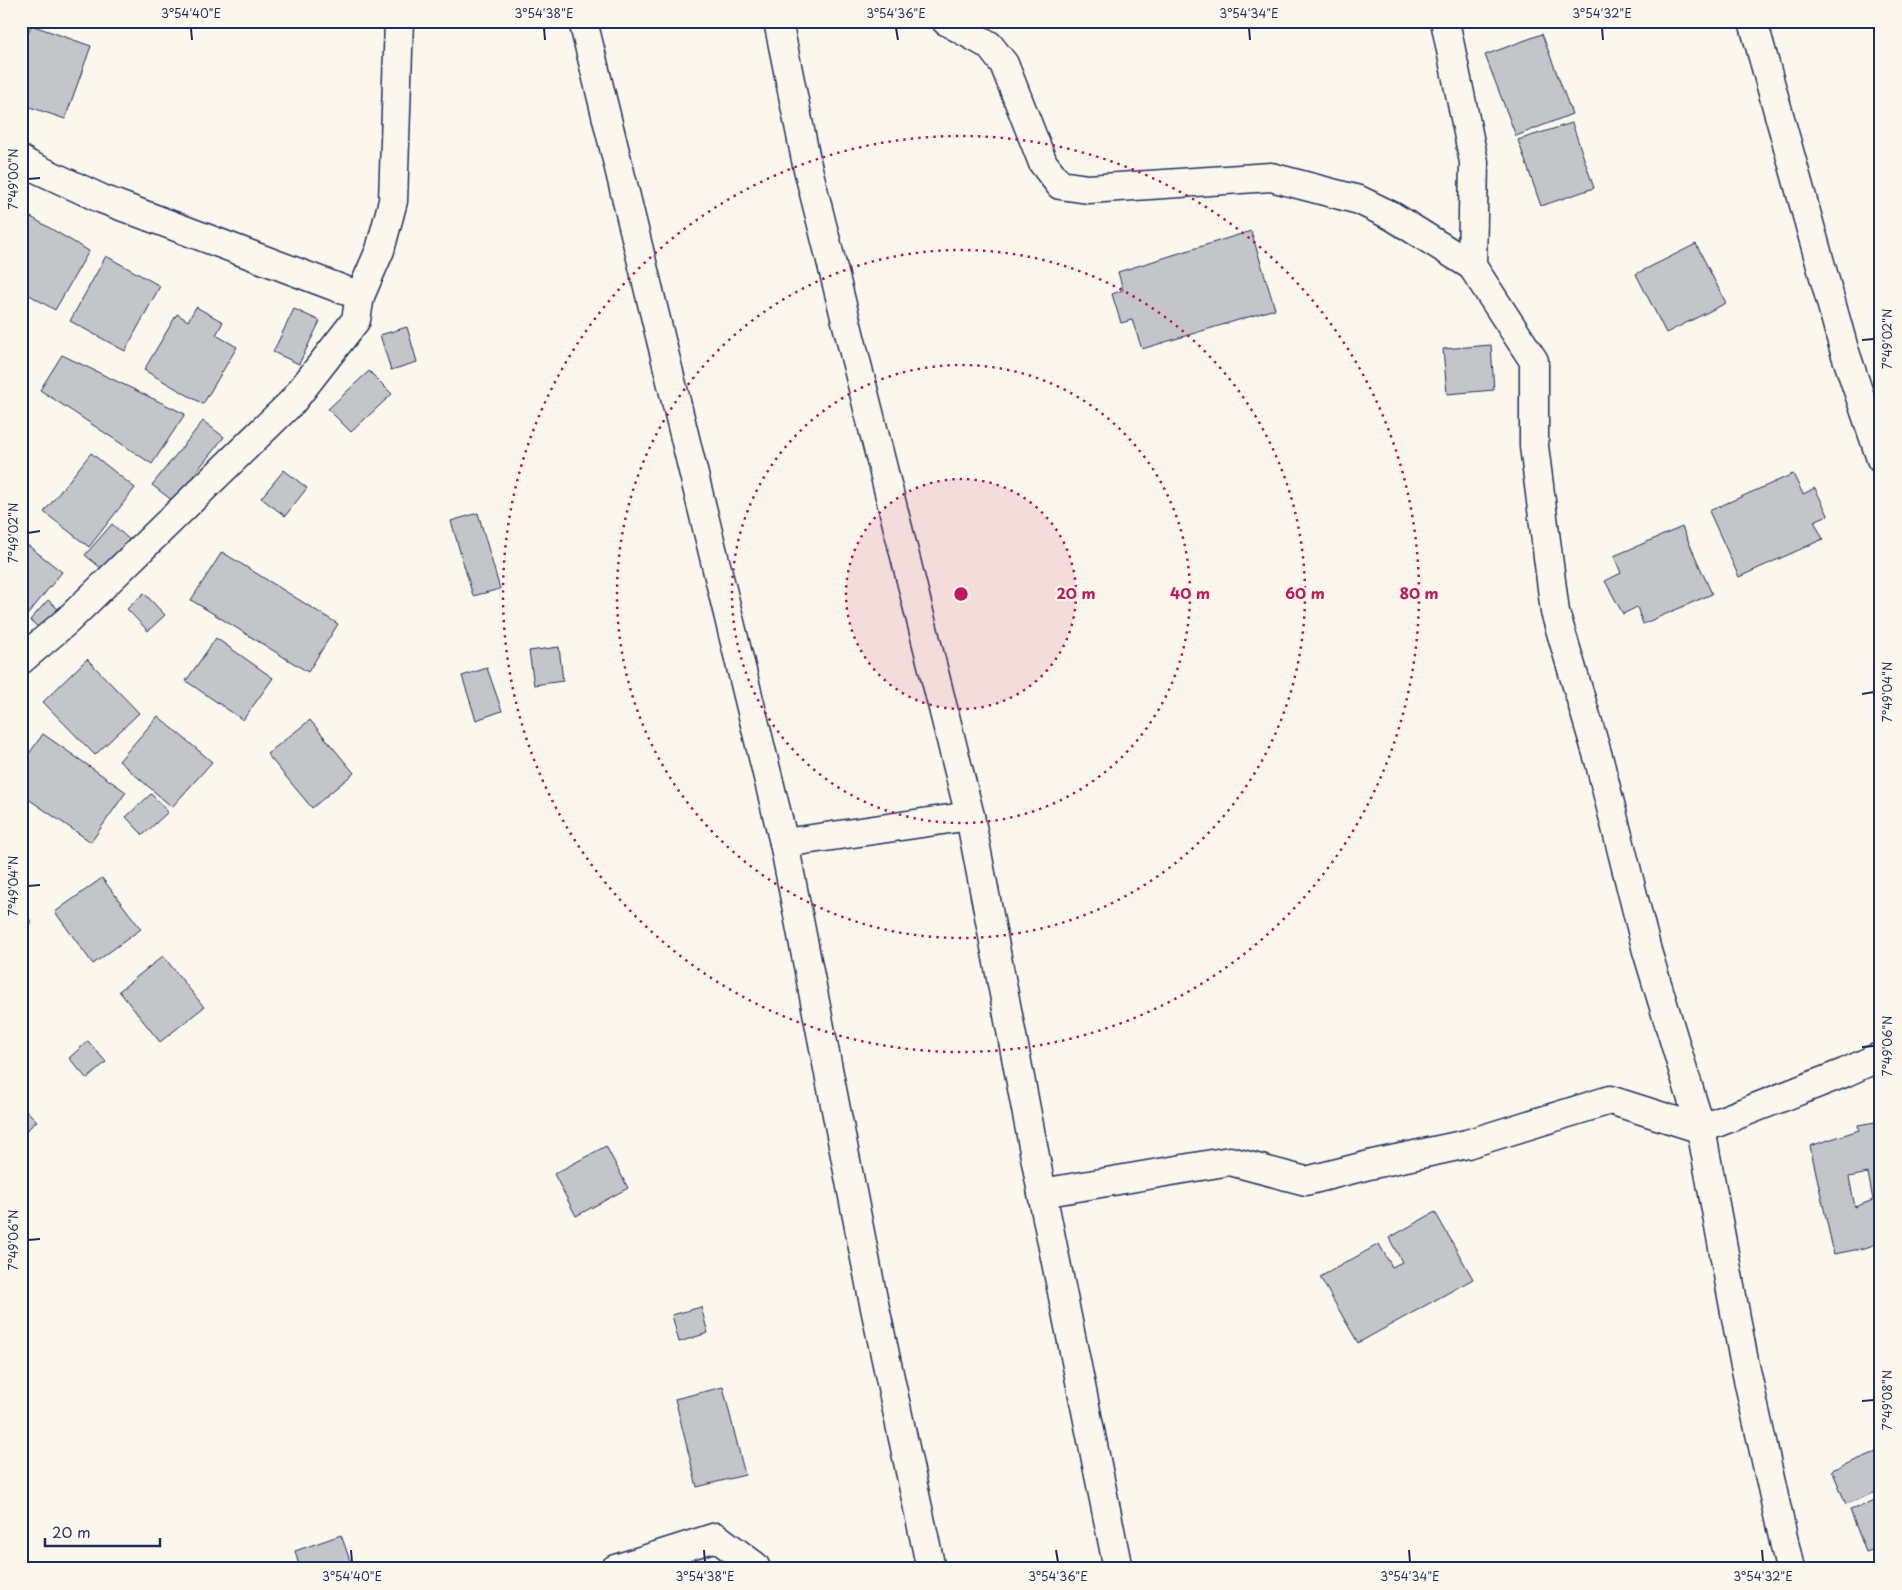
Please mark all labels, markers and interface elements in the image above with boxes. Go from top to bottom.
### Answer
text: 3°54'40"E [161,4,221,22]
text: 3°54'38"E [514,4,574,22]
text: 3°54'36"E [866,4,926,22]
text: 3°54'34"E [1219,4,1279,22]
text: 3°54'32"E [1572,4,1632,22]
text: 7°49'00"N [4,148,22,210]
text: 7°49'02"N [1878,309,1896,369]
text: 7°49'02"N [4,503,22,563]
text: 20 m [1057,581,1095,604]
text: 40 m [1170,581,1210,604]
text: 60 m [1285,581,1325,604]
text: 80 m [1399,581,1439,604]
centre of rings [952,585,970,603]
text: 7°49'04"N [1878,662,1896,722]
text: 7°49'04"N [4,856,22,916]
text: 7°49'06"N [1878,1015,1896,1077]
text: 7°49'06"N [4,1209,22,1271]
text: 7°49'08"N [1878,1370,1896,1430]
scale bar [45,1515,160,1547]
text: 20 m [52,1520,91,1543]
text: 3°54'40"E [322,1567,382,1585]
text: 3°54'38"E [675,1567,735,1585]
text: 3°54'36"E [1028,1567,1088,1585]
text: 3°54'34"E [1380,1567,1440,1585]
text: 3°54'32"E [1733,1567,1793,1585]

